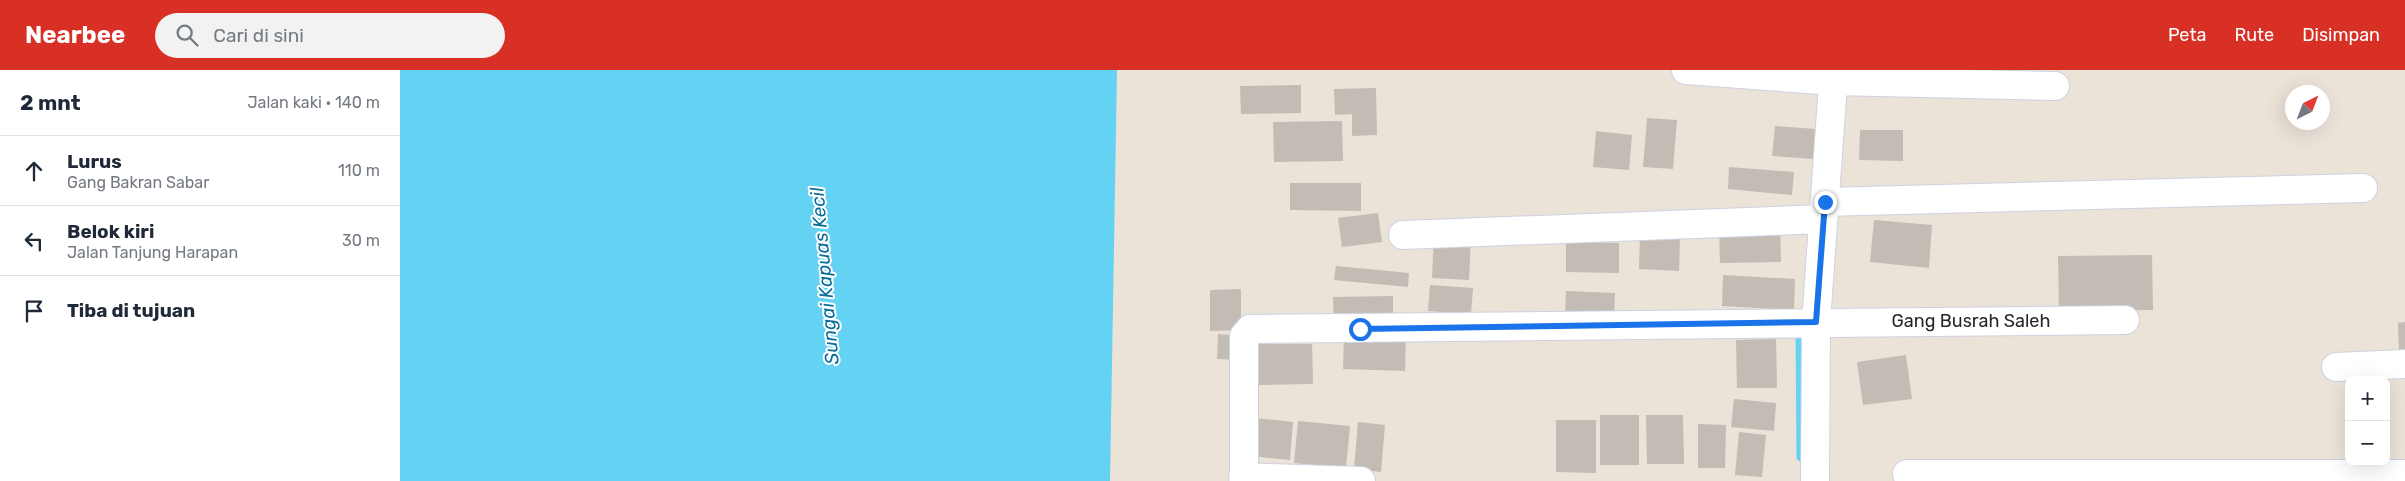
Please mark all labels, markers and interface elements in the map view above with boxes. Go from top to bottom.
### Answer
search box [155,13,505,58]
text: Nearbee [25,21,125,49]
icon: search [173,21,201,49]
text: Cari di sini [213,24,304,47]
text: Peta [2168,24,2206,46]
text: Rute [2234,24,2274,46]
text: Disimpan [2302,24,2380,46]
north arrow [2285,85,2330,130]
text: 2 mnt [20,90,81,115]
text: Jalan kaki · 140 m [247,93,380,112]
text: Lurus [67,150,122,173]
icon: ahead [20,157,48,185]
text: 110 m [338,161,380,180]
text: Gang Bakran Sabar [67,173,209,192]
water label: Sungai Kapuas Kecil [805,186,844,366]
route end [1814,191,1837,214]
text: Belok kiri [67,220,154,243]
icon: left [20,227,48,255]
text: 30 m [342,231,380,250]
text: Jalan Tanjung Harapan [67,243,238,262]
icon: arrive [20,297,48,325]
text: Tiba di tujuan [67,299,195,322]
street label: Gang Busrah Saleh [1892,310,2050,332]
route start [1349,318,1372,341]
map controls [2345,376,2390,466]
button: + [2345,376,2390,421]
button: − [2345,421,2390,466]

